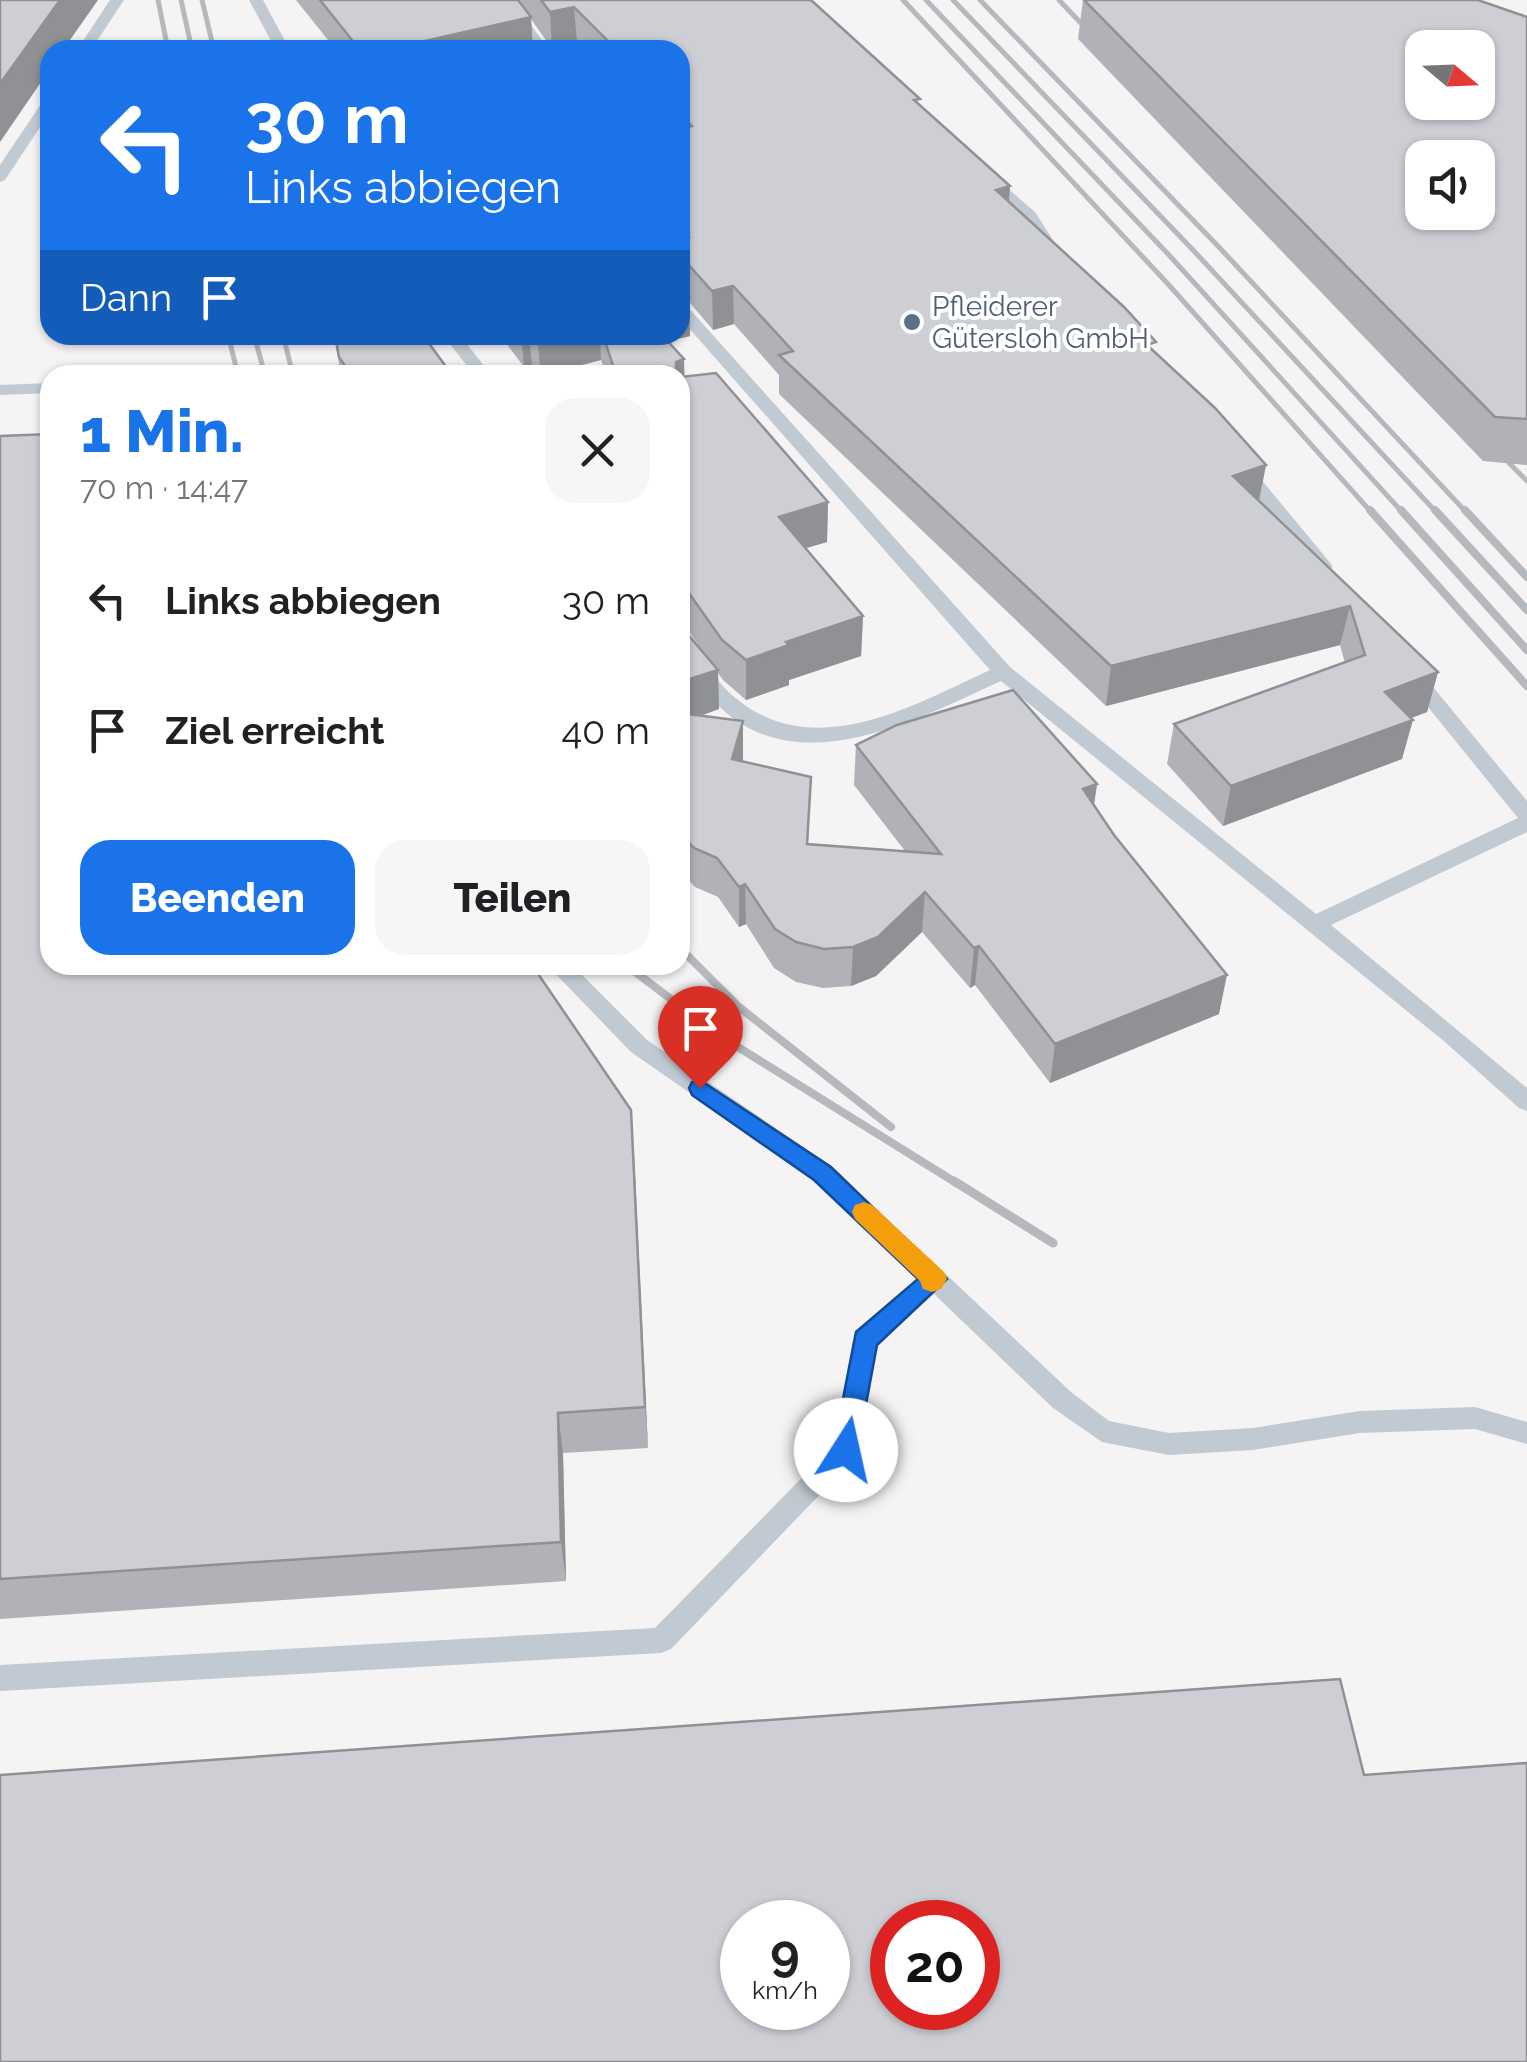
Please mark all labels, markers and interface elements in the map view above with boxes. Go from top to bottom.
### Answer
north arrow [1405,30,1495,120]
map controls [1405,30,1495,230]
text: 30 m [245,77,409,159]
icon: left [80,80,210,210]
button: sound [1405,140,1495,230]
text: Links abbiegen [245,161,561,214]
icon: arrive [192,270,247,325]
text: Dann [80,275,172,320]
place label: Pfleiderer Gütersloh GmbH [932,290,1149,355]
marker: Pfleiderer Gütersloh GmbH [901,311,923,333]
text: 1 Min. [80,396,244,466]
button: close [545,398,650,503]
text: 70 m · 14:47 [80,469,248,506]
icon: left [80,573,135,628]
text: Links abbiegen [165,578,441,623]
text: 30 m [562,578,650,623]
icon: arrive [80,703,135,758]
text: Ziel erreicht [165,708,385,753]
text: 40 m [561,708,650,753]
button: Beenden [80,840,355,955]
button: Teilen [375,840,650,955]
pin [658,986,743,1089]
icon: arrive [673,1001,728,1056]
position arrow [794,1398,898,1502]
speed limit sign: 20 [870,1900,1000,2030]
text: 9 [770,1923,800,1982]
text: km/h [752,1975,818,2005]

